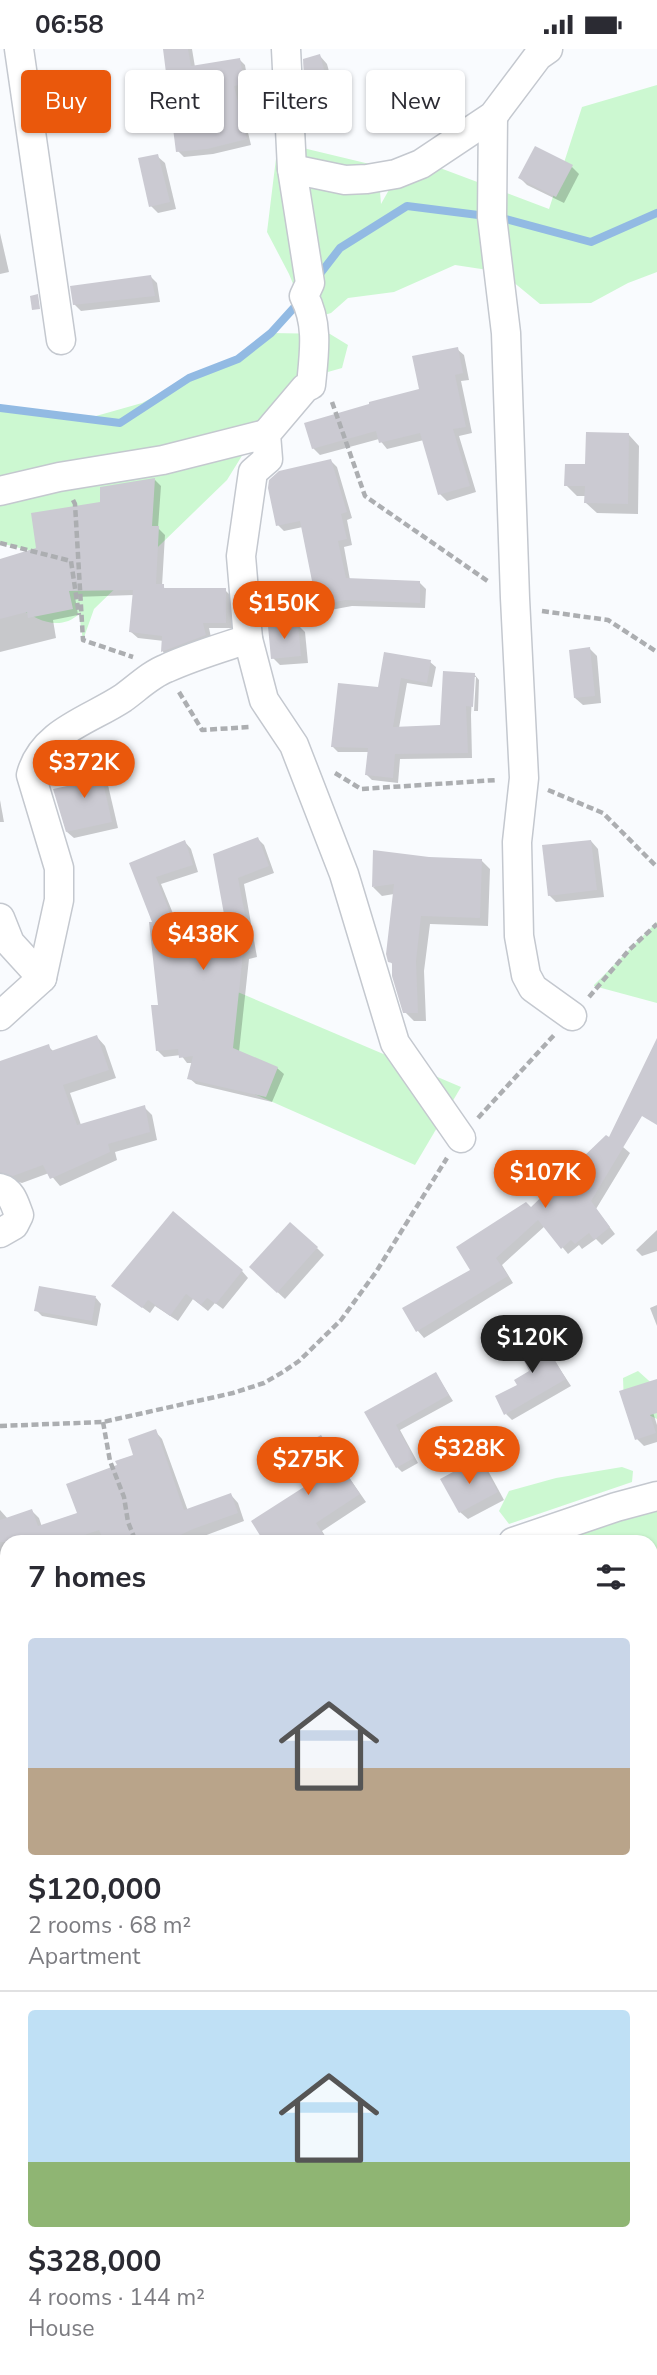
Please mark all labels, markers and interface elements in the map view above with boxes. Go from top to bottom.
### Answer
text: 06:58 [35,7,104,42]
chip: Buy [21,70,111,133]
chip: Rent [125,70,224,133]
chip: Filters [238,70,352,133]
chip: New [366,70,465,133]
pin: $150K [235,581,333,641]
text: $150K [249,588,319,619]
pin: $372K [35,741,133,800]
text: $372K [49,747,119,778]
pin: $438K [154,913,252,972]
text: $438K [168,919,238,950]
pin: $107K [496,1151,594,1210]
text: $107K [510,1157,580,1188]
pin: $120K [483,1315,581,1375]
text: $120K [497,1322,567,1353]
pin: $328K [420,1427,518,1486]
text: $328K [434,1433,504,1464]
pin: $275K [259,1437,357,1497]
text: $275K [273,1444,343,1475]
text: 7 homes [28,1557,146,1598]
icon: filters [592,1558,630,1596]
icon: home [266,1683,392,1809]
text: $120,000 [28,1869,161,1910]
text: 2 rooms · 68 m² [28,1910,191,1941]
text: Apartment [28,1941,140,1972]
icon: home [266,2055,392,2181]
text: $328,000 [28,2241,161,2282]
text: 4 rooms · 144 m² [28,2282,205,2313]
text: House [28,2313,95,2344]

